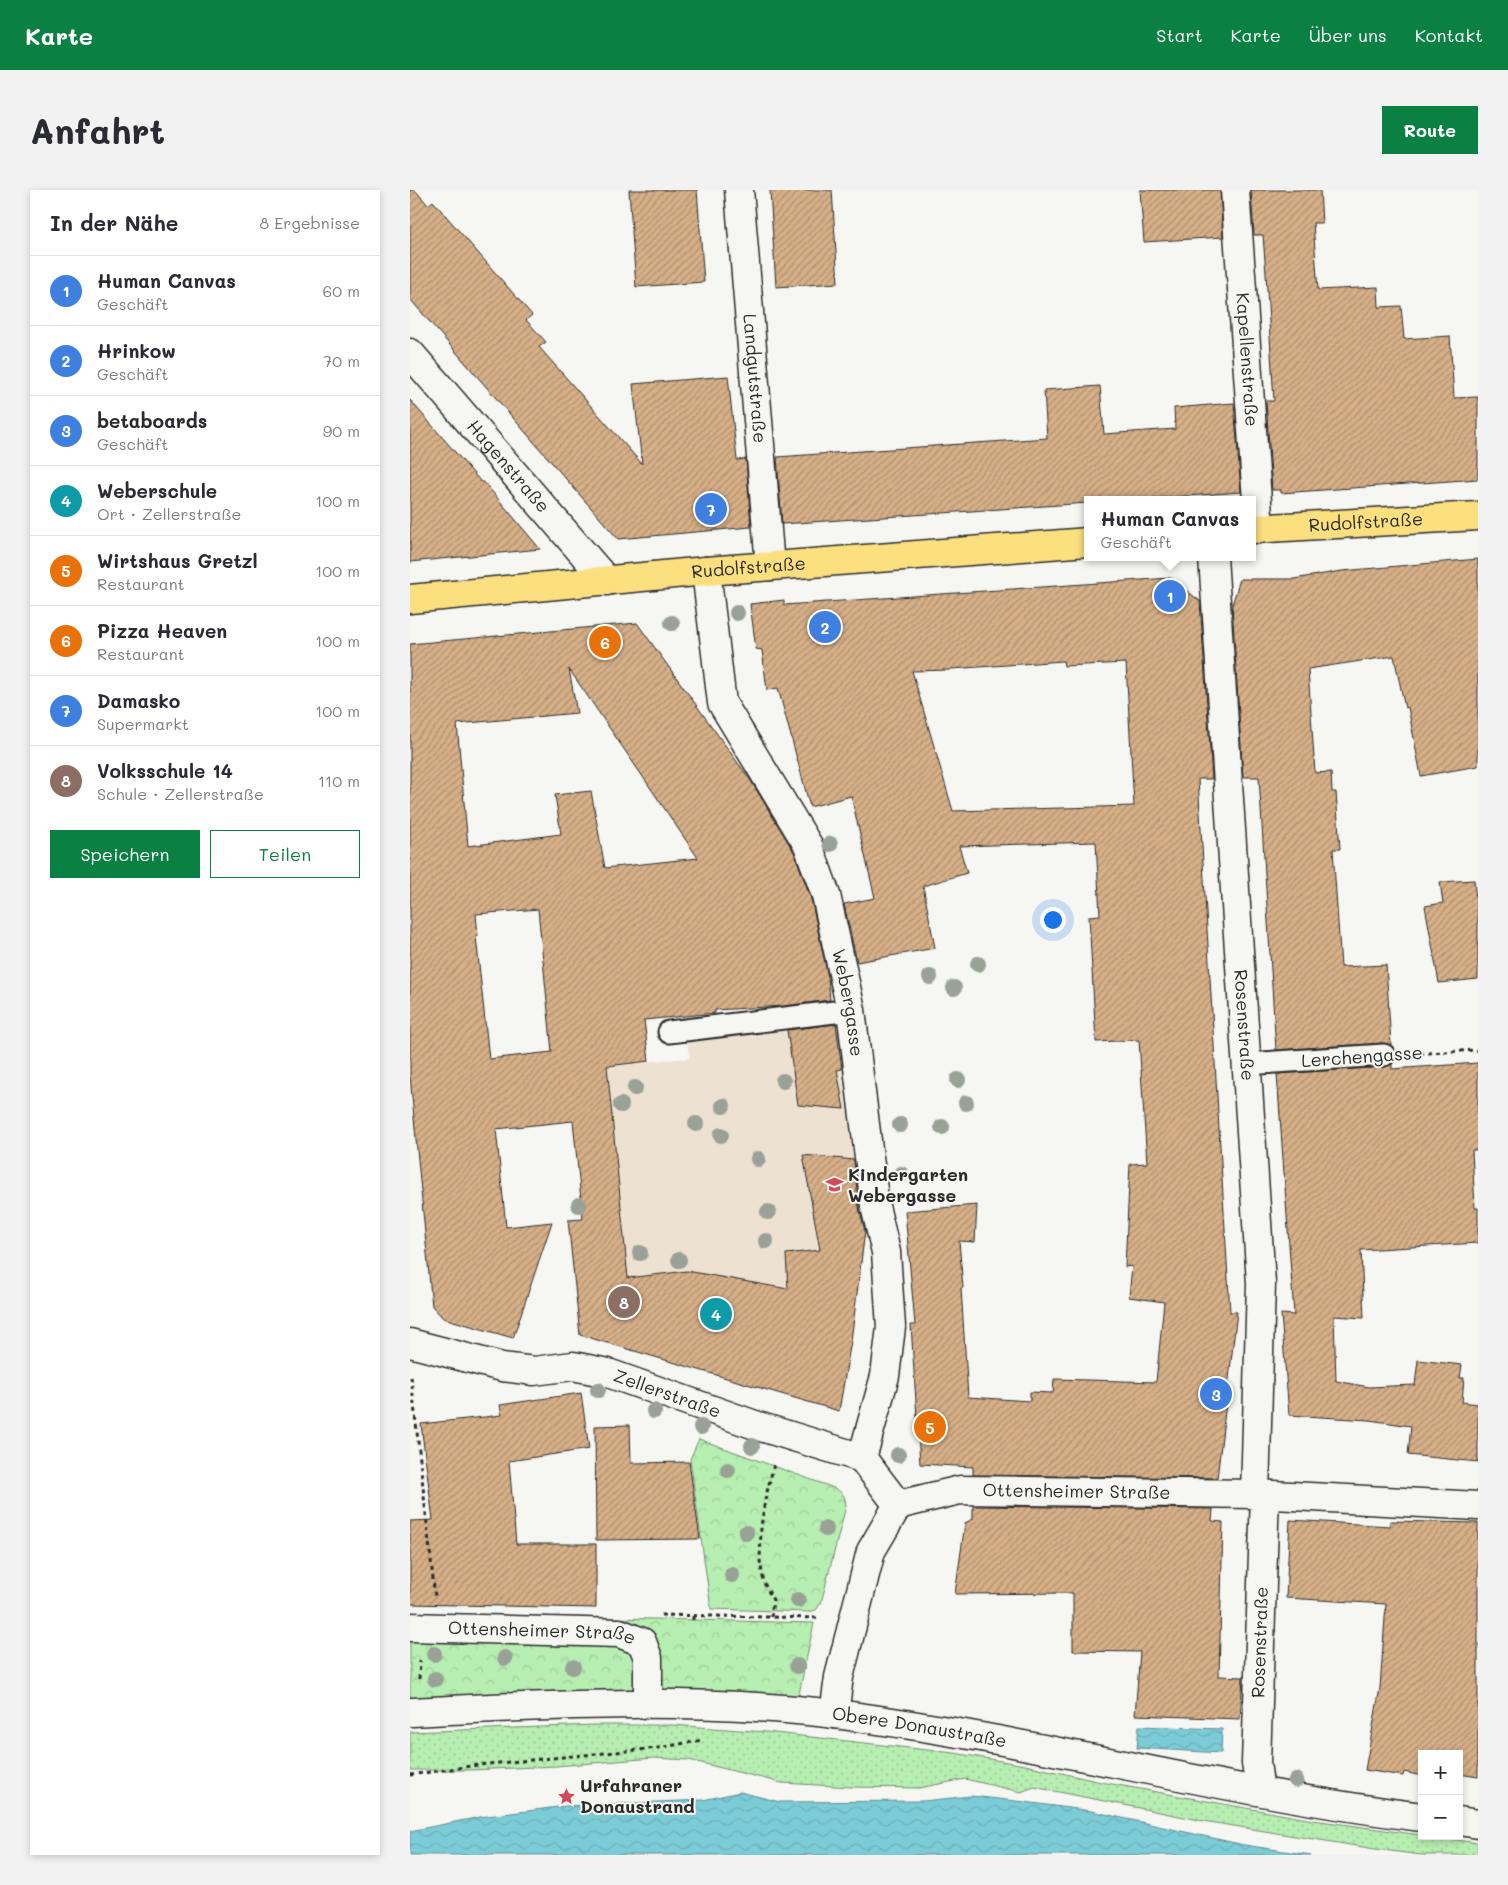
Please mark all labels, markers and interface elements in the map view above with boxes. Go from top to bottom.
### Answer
text: Karte [25,20,93,51]
text: Start [1156,23,1203,47]
text: Karte [1231,23,1281,47]
text: Über uns [1309,23,1387,47]
text: Kontakt [1415,23,1483,47]
button: Route [1382,106,1478,154]
text: Anfahrt [30,107,165,153]
text: In der Nähe [50,209,178,236]
text: 8 Ergebnisse [259,212,360,233]
text: Human Canvas [97,268,236,293]
text: 1 [62,280,70,301]
text: 60 m [323,280,360,301]
street label: Kapellenstraße [1231,292,1265,427]
text: Geschäft [97,293,168,314]
street label: Landgutstraße [738,313,773,444]
text: Hrinkow [97,338,176,363]
text: 2 [62,350,70,371]
text: 70 m [323,350,360,371]
text: Geschäft [97,363,168,384]
text: betaboards [97,408,207,433]
street label: Hagenstraße [462,414,556,517]
text: 3 [61,420,71,441]
text: 90 m [323,420,360,441]
text: Geschäft [97,433,168,454]
text: Weberschule [97,478,217,503]
text: 4 [61,490,71,511]
text: 100 m [315,490,360,511]
pin: 7 [695,490,727,528]
popup [1084,496,1256,561]
text: Ort · Zellerstraße [97,503,241,524]
text: Human Canvas [1101,506,1239,531]
street label: Rudolfstraße [1308,506,1424,537]
text: Geschäft [1101,531,1172,552]
text: Wirtshaus Gretzl [97,548,258,573]
street label: Rudolfstraße [690,550,807,583]
text: 5 [61,560,71,581]
text: 100 m [315,560,360,581]
text: Restaurant [97,573,185,594]
pin: 1 [1154,577,1186,615]
pin: 2 [809,608,841,646]
text: Pizza Heaven [97,618,227,643]
pin: 6 [589,623,621,661]
text: 6 [61,630,71,651]
text: 100 m [315,630,360,651]
text: Restaurant [97,643,185,664]
text: Damasko [97,688,180,713]
text: 7 [62,700,70,721]
text: 100 m [315,700,360,721]
text: Supermarkt [97,713,189,734]
text: Volksschule 14 [97,758,233,783]
text: 8 [61,770,71,791]
text: 110 m [318,770,360,791]
text: Schule · Zellerstraße [97,783,264,804]
button: Speichern [50,830,200,878]
button: Teilen [210,830,360,878]
your location [1040,907,1066,933]
street label: Webergasse [827,946,870,1058]
street label: Rosenstraße [1229,968,1261,1081]
street label: Lerchengasse [1300,1040,1424,1072]
place label: Kindergarten Webergasse [848,1162,968,1207]
school or university icon: Kindergarten Webergasse [824,1175,844,1195]
pin: 8 [608,1283,640,1321]
pin: 4 [700,1295,732,1333]
street label: Zellerstraße [611,1363,724,1423]
pin: 3 [1200,1375,1232,1413]
pin: 5 [914,1408,946,1446]
street label: Ottensheimer Straße [982,1477,1171,1504]
street label: Rosenstraße [1245,1586,1273,1699]
street label: Ottensheimer Straße [448,1615,640,1649]
street label: Obere Donaustraße [831,1701,1009,1753]
map controls [1418,1750,1463,1840]
button: + [1418,1750,1463,1795]
place label: Urfahraner Donaustrand [580,1773,695,1818]
place icon: Urfahraner Donaustrand [556,1786,576,1806]
button: − [1418,1795,1463,1840]

